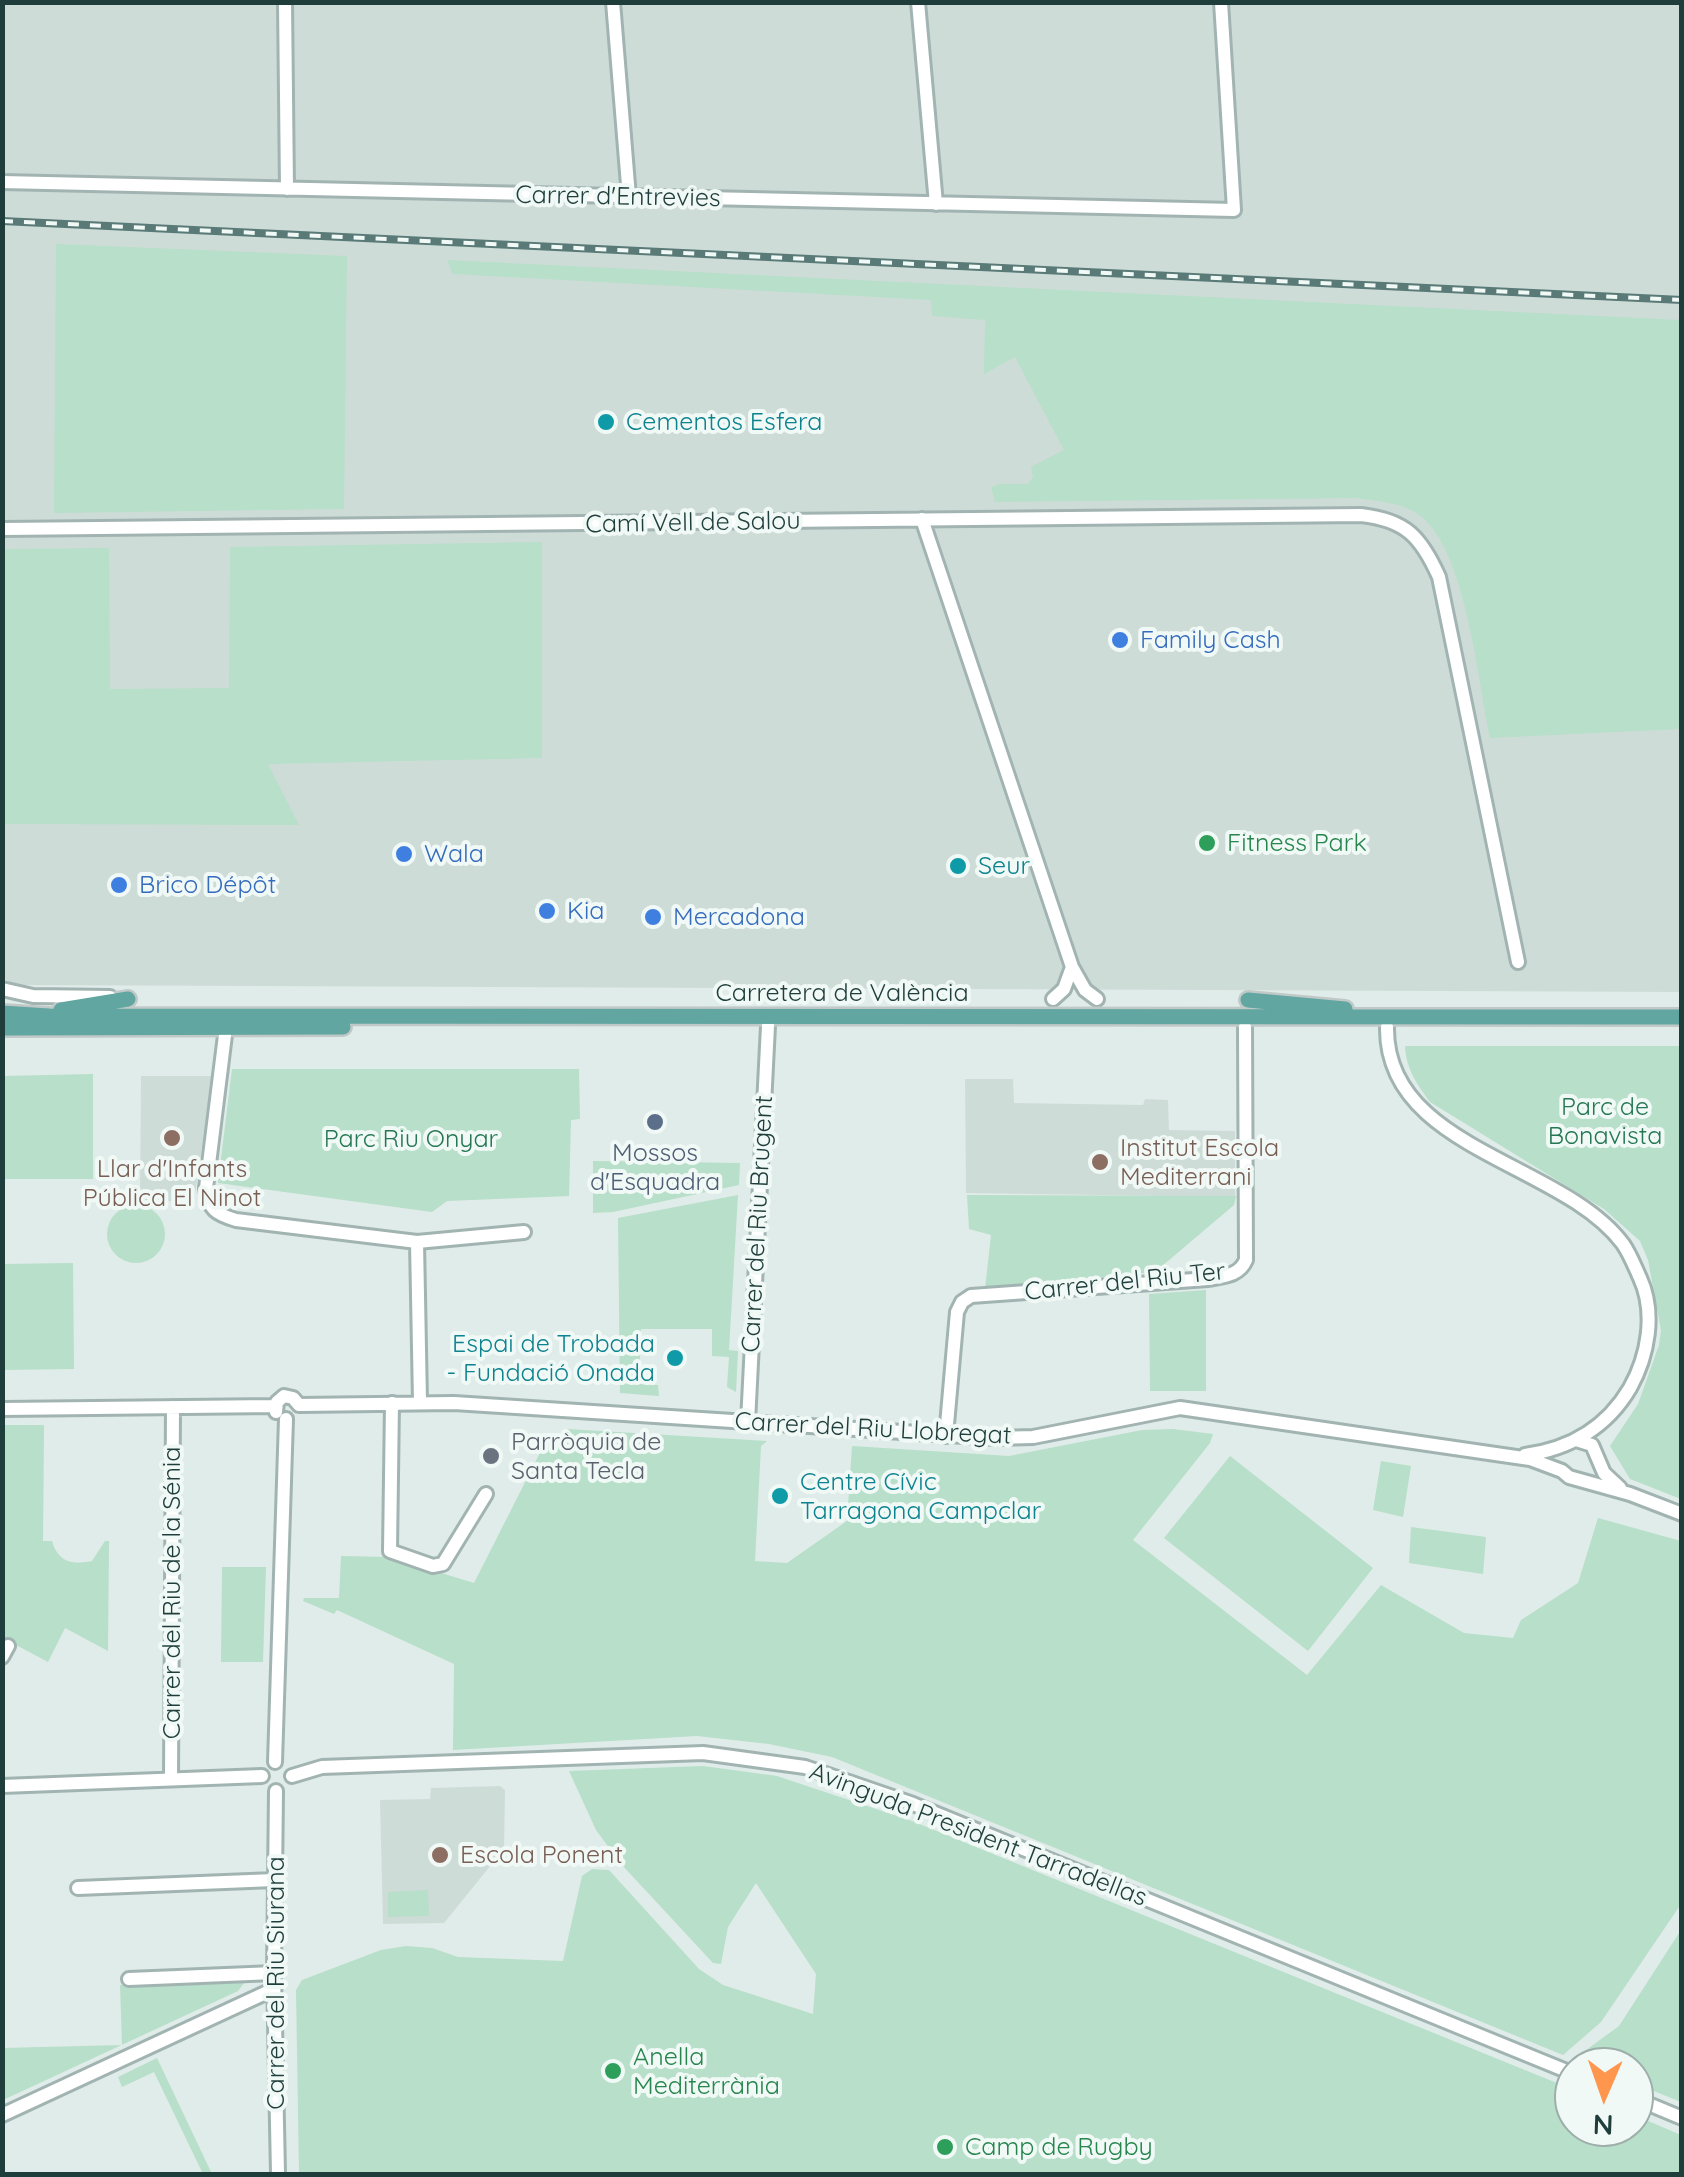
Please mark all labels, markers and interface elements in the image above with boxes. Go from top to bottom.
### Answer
street label: Carrer d'Entrevies [515,180,721,214]
place label: Cementos Esfera [626,407,822,437]
marker: Cementos Esfera [595,411,617,433]
street label: Camí Vell de Salou [585,506,801,540]
place label: Family Cash [1140,625,1281,655]
marker: Family Cash [1109,629,1131,651]
place label: Fitness Park [1227,828,1367,858]
marker: Fitness Park [1196,832,1218,854]
place label: Wala [424,839,484,869]
marker: Wala [393,843,415,865]
place label: Seur [978,851,1030,881]
marker: Seur [947,855,969,877]
place label: Brico Dépôt [139,870,276,900]
marker: Brico Dépôt [108,874,130,896]
place label: Kia [567,896,604,926]
marker: Kia [536,900,558,922]
place label: Mercadona [673,902,805,932]
marker: Mercadona [642,906,664,928]
street label: Carretera de València [715,978,969,1008]
park label: Parc de Bonavista [1548,1092,1662,1151]
street label: Carrer del Riu Brugent [736,1095,780,1353]
marker: Mossos d'Esquadra [644,1111,666,1133]
park label: Parc Riu Onyar [324,1124,498,1154]
marker: Llar d'Infants Pública El Ninot [161,1127,183,1149]
place label: Institut Escola Mediterrani [1120,1133,1279,1192]
place label: Mossos d'Esquadra [590,1138,720,1197]
marker: Institut Escola Mediterrani [1089,1151,1111,1173]
place label: Llar d'Infants Pública El Ninot [83,1154,261,1213]
street label: Carrer del Riu Ter [1023,1257,1227,1307]
place label: Espai de Trobada - Fundació Onada [446,1329,655,1388]
marker: Espai de Trobada - Fundació Onada [664,1347,686,1369]
street label: Carrer del Riu Llobregat [734,1407,1012,1451]
place label: Parròquia de Santa Tecla [511,1427,661,1486]
marker: Parròquia de Santa Tecla [480,1445,502,1467]
street label: Carrer del Riu de la Sénia [157,1447,187,1739]
place label: Centre Cívic Tarragona Campclar [800,1467,1041,1526]
marker: Centre Cívic Tarragona Campclar [769,1485,791,1507]
street label: Avinguda President Tarradellas [805,1757,1151,1913]
place label: Escola Ponent [460,1840,623,1870]
marker: Escola Ponent [429,1844,451,1866]
street label: Carrer del Riu Siurana [261,1856,291,2110]
place label: Anella Mediterrània [633,2042,780,2101]
north arrow [1554,2047,1654,2147]
marker: Anella Mediterrània [602,2060,624,2082]
text: N [1592,2108,1614,2143]
place label: Camp de Rugby [965,2132,1153,2162]
marker: Camp de Rugby [934,2136,956,2158]

